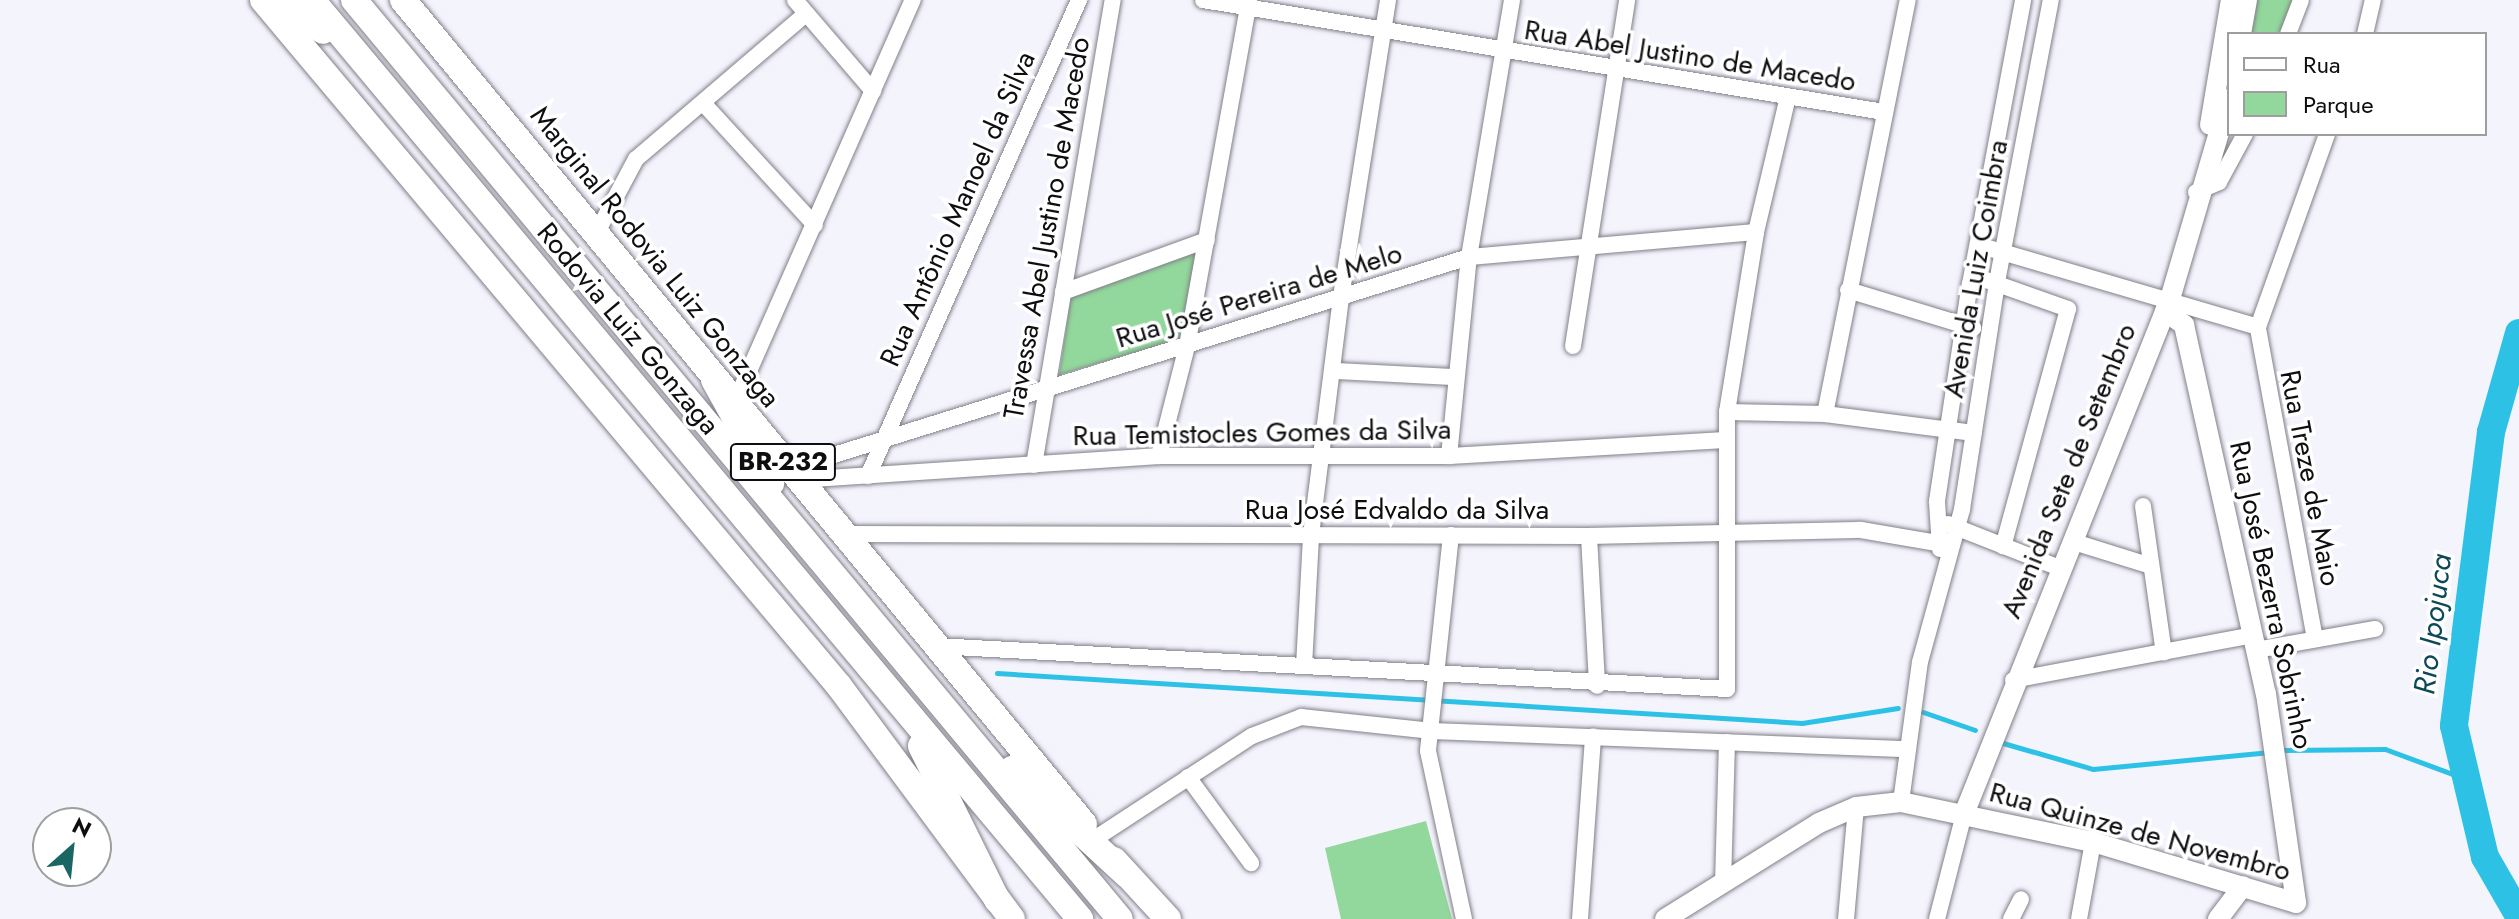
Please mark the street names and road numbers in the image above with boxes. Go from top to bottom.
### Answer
street label: Rua Abel Justino de Macedo [1522,13,1858,99]
street label: Travessa Abel Justino de Macedo [997,34,1097,422]
street label: Rua Antônio Manoel da Silva [873,46,1043,372]
street label: Marginal Rodovia Luiz Gonzaga [523,100,787,414]
street label: Avenida Luiz Coimbra [1937,138,2015,400]
street label: Rodovia Luiz Gonzaga [530,216,726,442]
street label: Rua José Pereira de Melo [1112,236,1406,356]
street label: Avenida Sete de Setembro [1995,319,2143,623]
street label: Rua Treze de Maio [2273,367,2347,589]
street label: Rua Temistocles Gomes da Silva [1072,413,1452,453]
street label: Rua José Bezerra Sobrinho [2222,438,2320,752]
road number: BR-232 [729,440,837,484]
street label: Rua José Edvaldo da Silva [1245,493,1549,527]
street label: Rua Quinze de Novembro [1986,776,2294,888]

